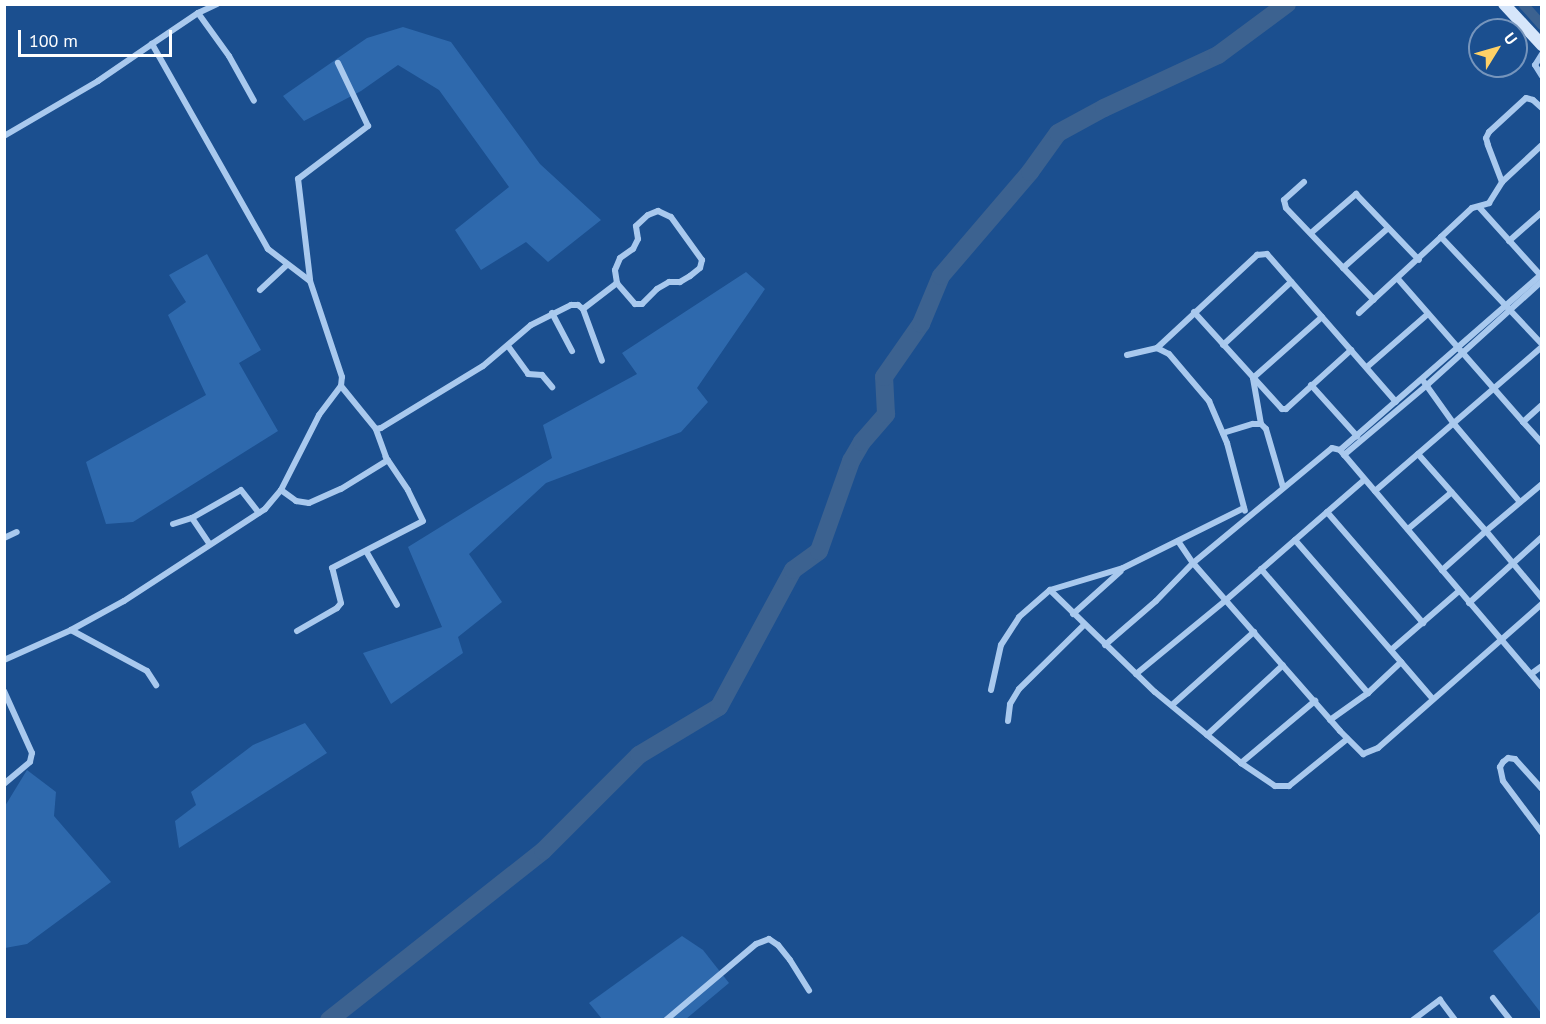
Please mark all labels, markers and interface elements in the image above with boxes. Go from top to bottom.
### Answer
scale bar [21,18,176,56]
north arrow [1468,18,1528,78]
text: U [1500,28,1522,48]
text: 100 m [29,29,78,52]

